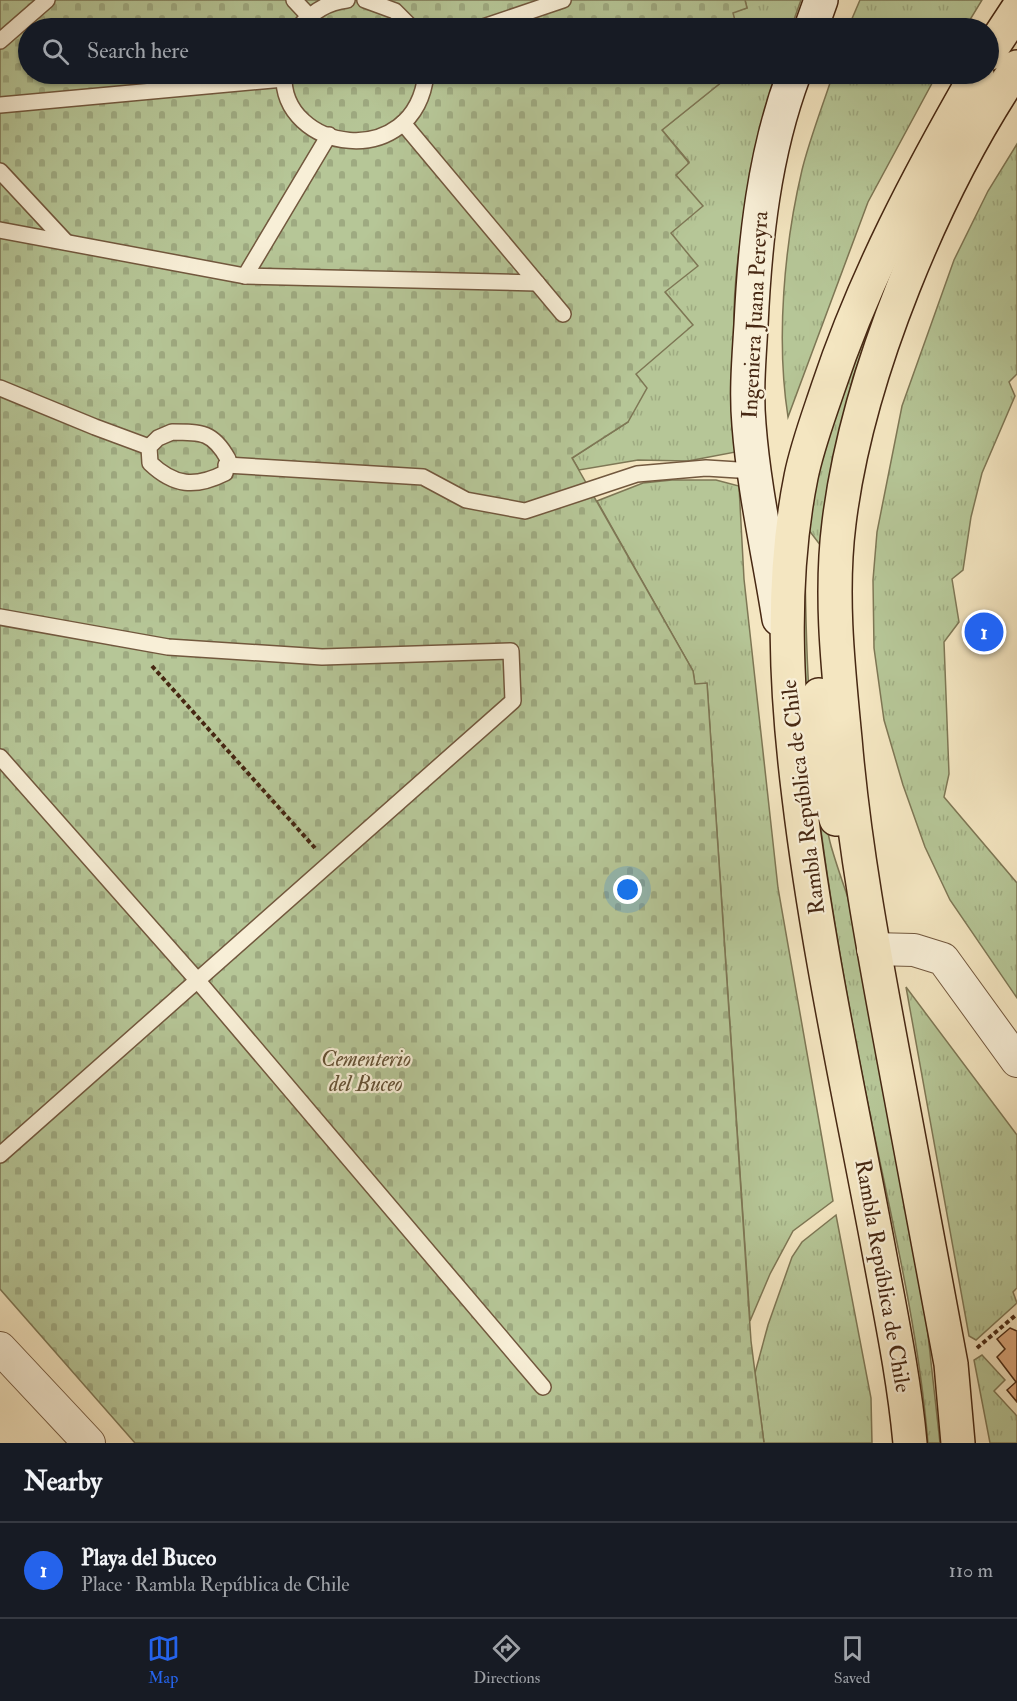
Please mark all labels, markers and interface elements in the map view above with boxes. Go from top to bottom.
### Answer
search box [18,18,999,84]
icon: search [39,35,72,68]
text: Search here [87,37,189,65]
street label: Ingeniera Juana Pereyra [736,209,774,420]
pin: 1 [964,610,1004,654]
street label: Rambla República de Chile [775,678,832,916]
your location [613,875,642,904]
park label: Cementerio del Buceo [321,1045,411,1098]
street label: Rambla República de Chile [848,1157,917,1395]
text: Nearby [24,1466,102,1498]
text: Playa del Buceo [81,1544,216,1572]
text: 1 [40,1558,47,1583]
text: 110 m [949,1558,993,1583]
text: Place · Rambla República de Chile [81,1572,350,1597]
tab: Map [147,1632,180,1688]
tab: Directions [473,1632,540,1688]
tab: Saved [834,1632,870,1688]

